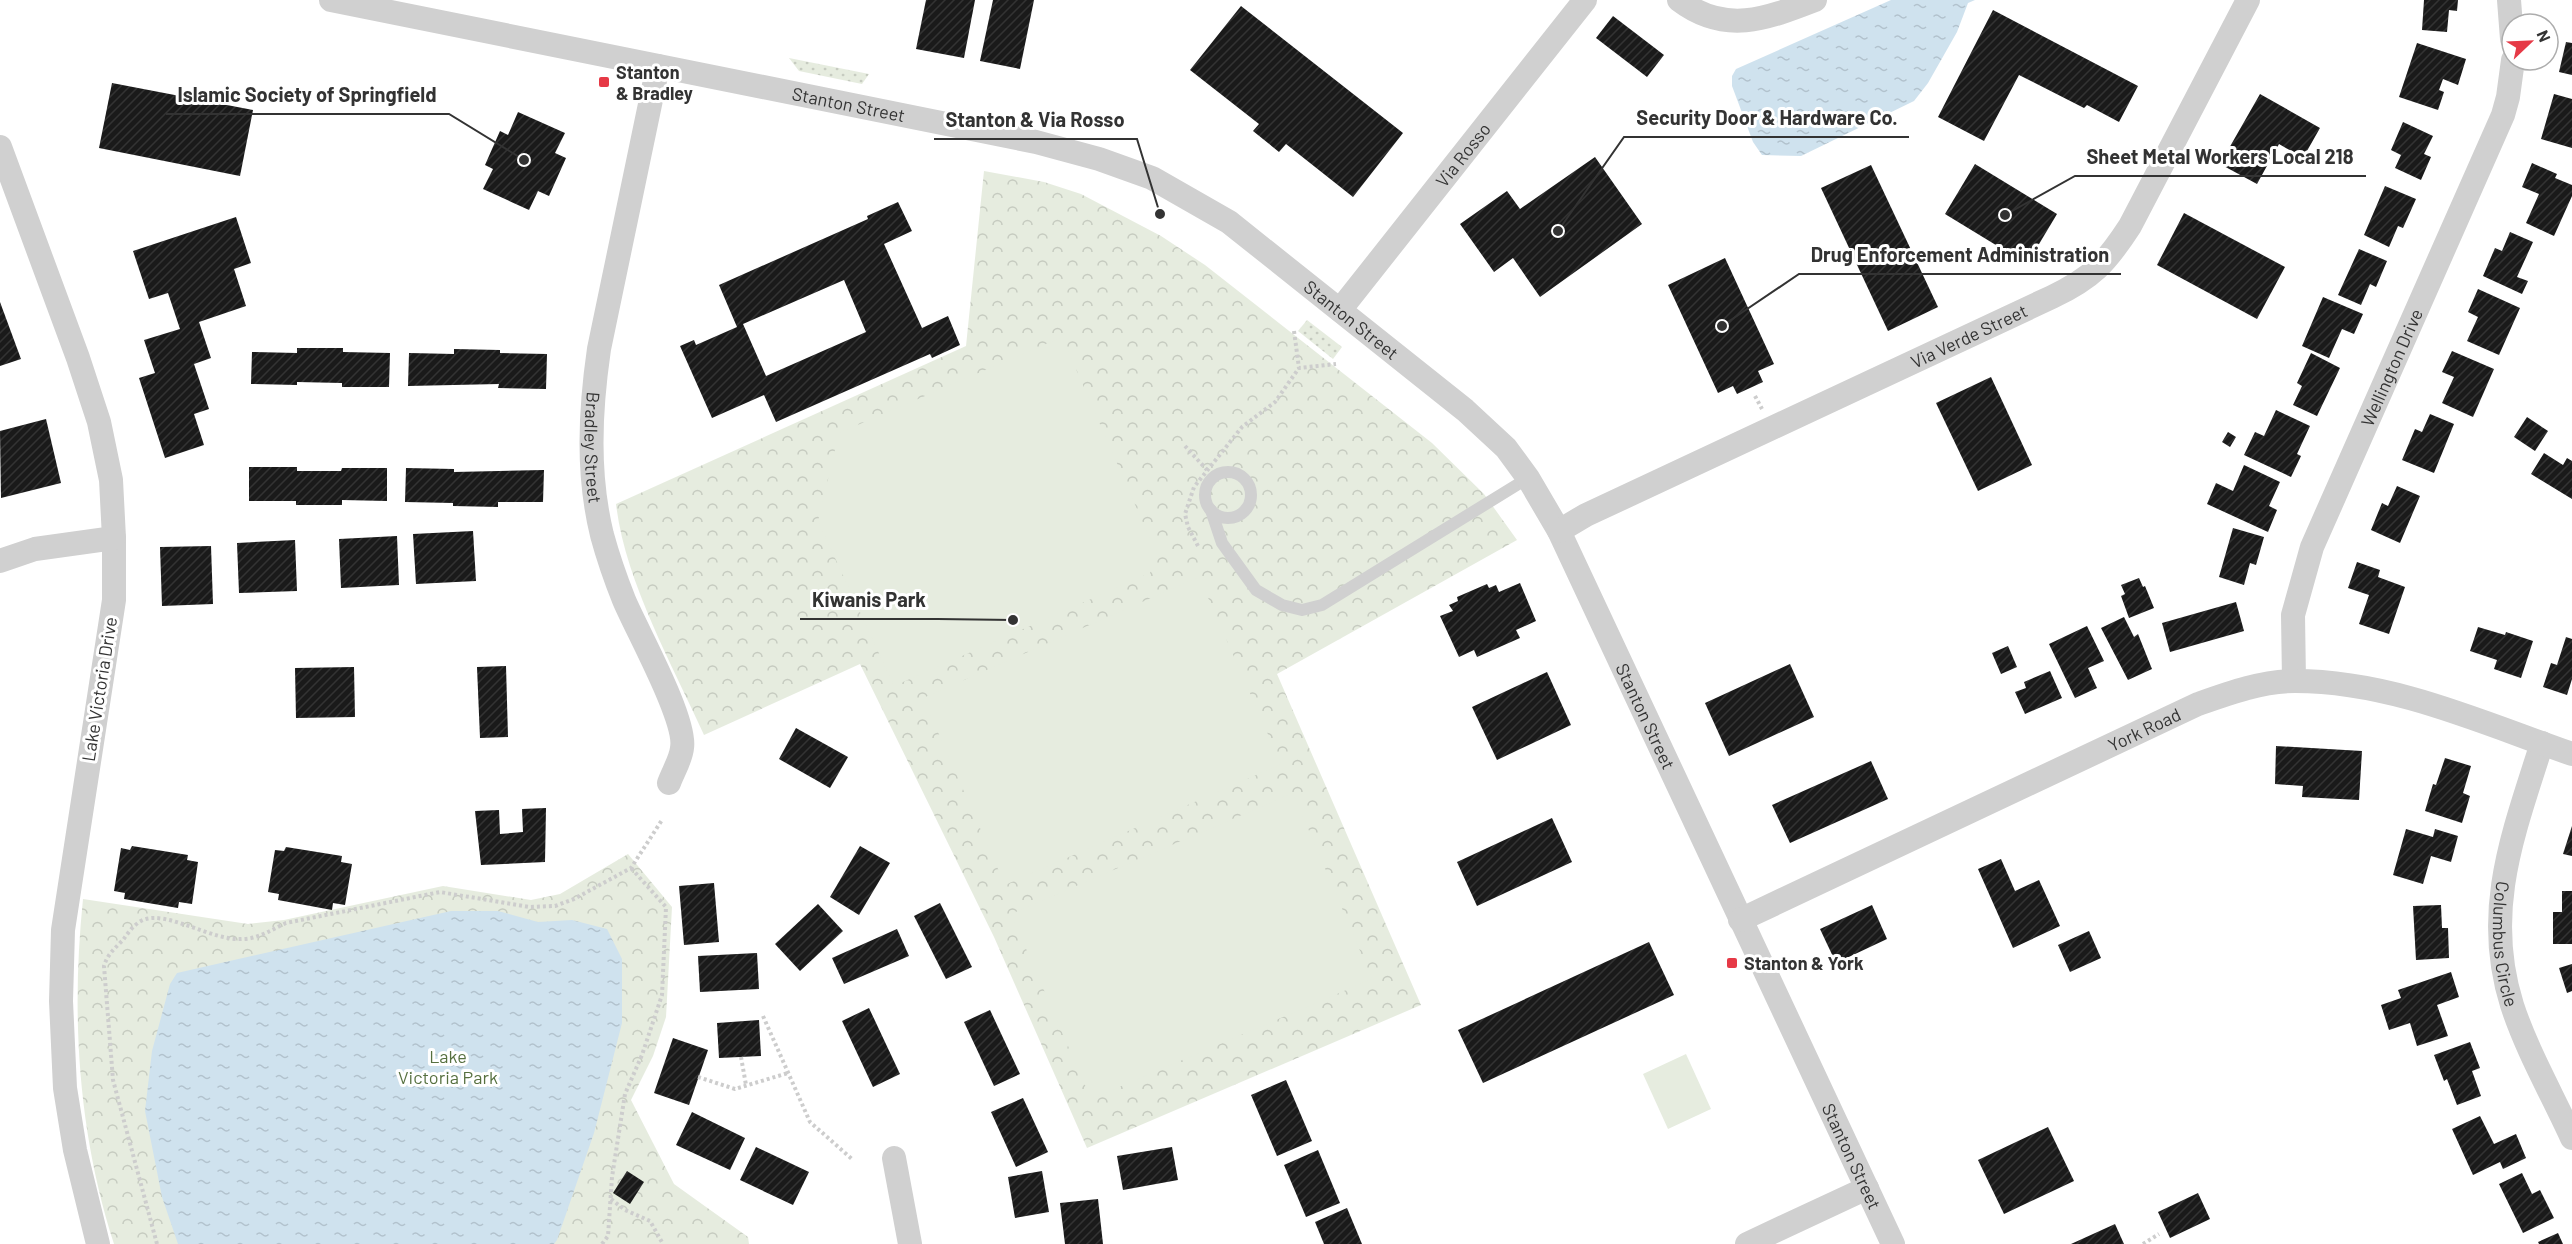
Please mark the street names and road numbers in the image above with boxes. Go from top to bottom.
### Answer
street label: Stanton Street [790,82,907,126]
street label: Via Rosso [1431,118,1495,191]
street label: Stanton Street [1300,275,1403,364]
street label: Via Verde Street [1907,299,2031,373]
street label: Wellington Drive [2356,305,2427,430]
street label: Bradley Street [580,391,607,505]
street label: Lake Victoria Drive [77,615,121,763]
street label: Stanton Street [1611,660,1680,773]
street label: York Road [2104,703,2184,756]
street label: Columbus Circle [2489,880,2523,1009]
street label: Stanton Street [1818,1100,1886,1213]

